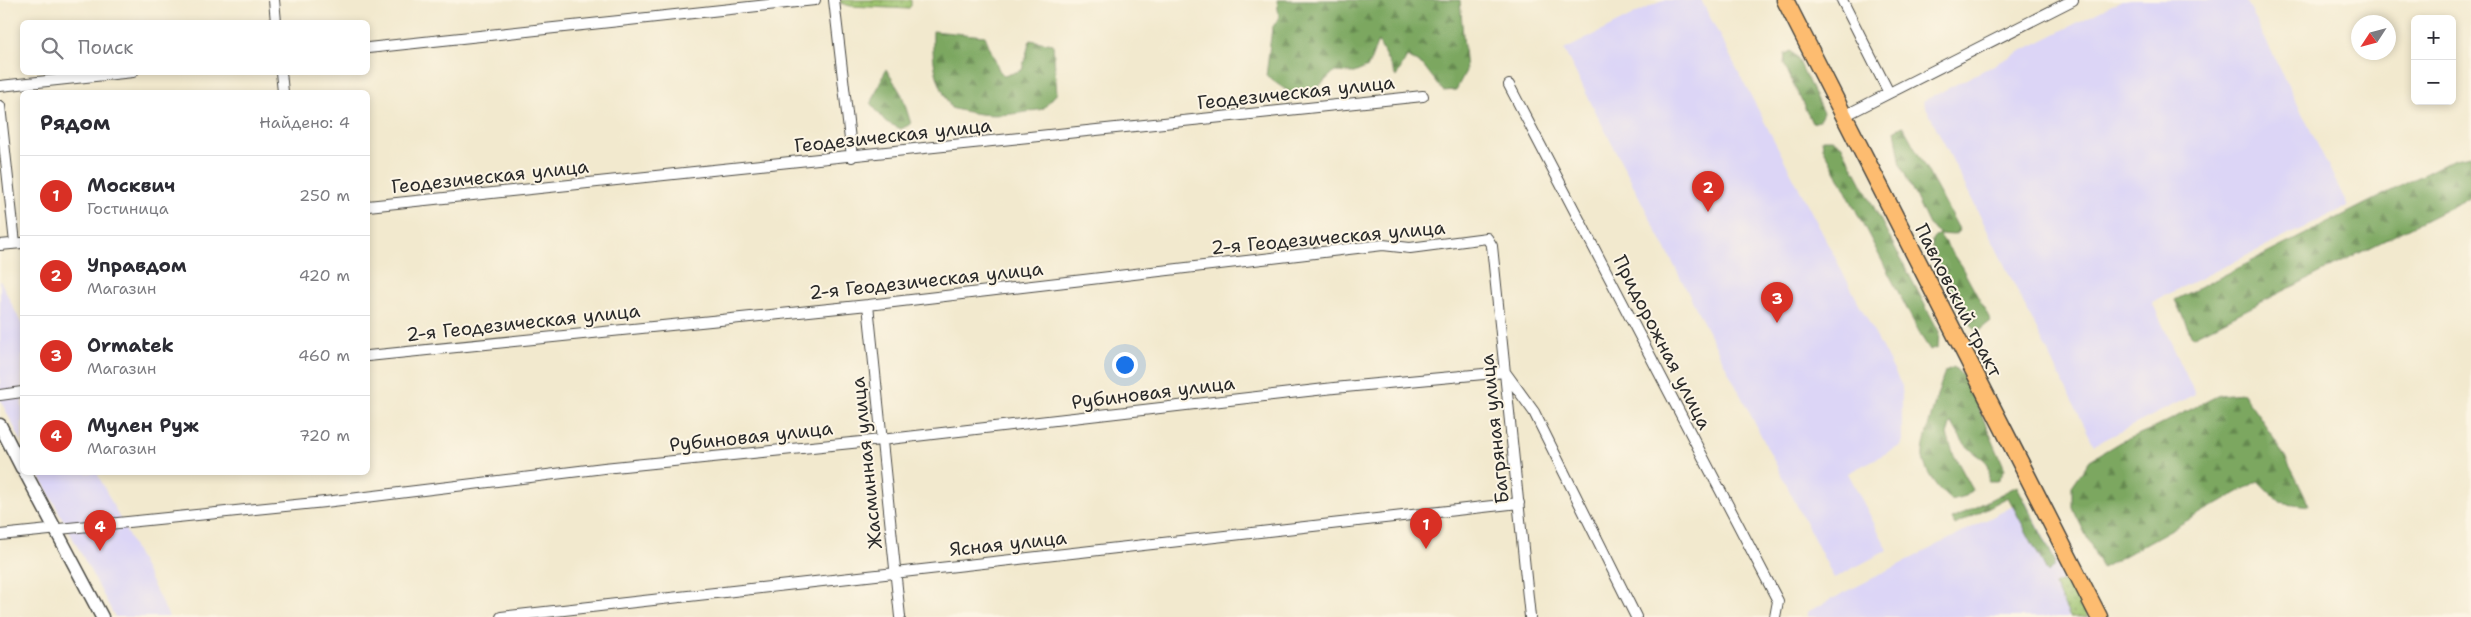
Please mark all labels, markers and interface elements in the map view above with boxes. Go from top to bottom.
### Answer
north arrow [2351,15,2396,60]
map controls [2411,15,2456,105]
button: + [2411,15,2456,60]
search box [20,20,370,75]
icon: search [38,34,66,62]
text: Поиск [78,35,133,60]
button: − [2411,60,2456,105]
street label: Геодезическая улица [1196,70,1396,115]
text: Рядом [40,109,110,137]
text: Найдено: 4 [259,112,350,133]
street label: Геодезическая улица [793,113,993,158]
street label: Геодезическая улица [390,154,590,199]
pin: 2 [1692,171,1724,212]
text: Москвич [87,173,175,198]
text: 1 [52,185,60,206]
text: 250 m [299,185,350,206]
text: Гостиница [87,198,169,219]
street label: 2-я Геодезическая улица [1210,215,1446,260]
street label: Павловский тракт [1909,219,2008,381]
street label: Придорожная улица [1608,251,1717,434]
text: Управдом [87,253,187,278]
street label: 2-я Геодезическая улица [808,256,1044,305]
text: 2 [50,265,62,286]
text: 420 m [299,265,350,286]
text: Магазин [87,278,156,299]
pin: 3 [1761,282,1793,323]
street label: 2-я Геодезическая улица [405,298,641,347]
text: Ormatek [87,333,174,358]
text: 3 [50,345,62,366]
text: 460 m [298,345,350,366]
your location [1112,352,1138,378]
street label: Багряная улица [1474,353,1515,505]
text: Магазин [87,358,156,379]
street label: Рубиновая улица [1070,370,1236,415]
street label: Жасминная улица [845,375,888,550]
text: Мулен Руж [87,413,199,438]
street label: Рубиновая улица [668,415,834,458]
text: 4 [50,425,62,446]
text: 720 m [299,425,350,446]
text: Магазин [87,438,156,459]
pin: 1 [1410,508,1442,549]
pin: 4 [84,510,116,551]
street label: Ясная улица [948,525,1068,562]

